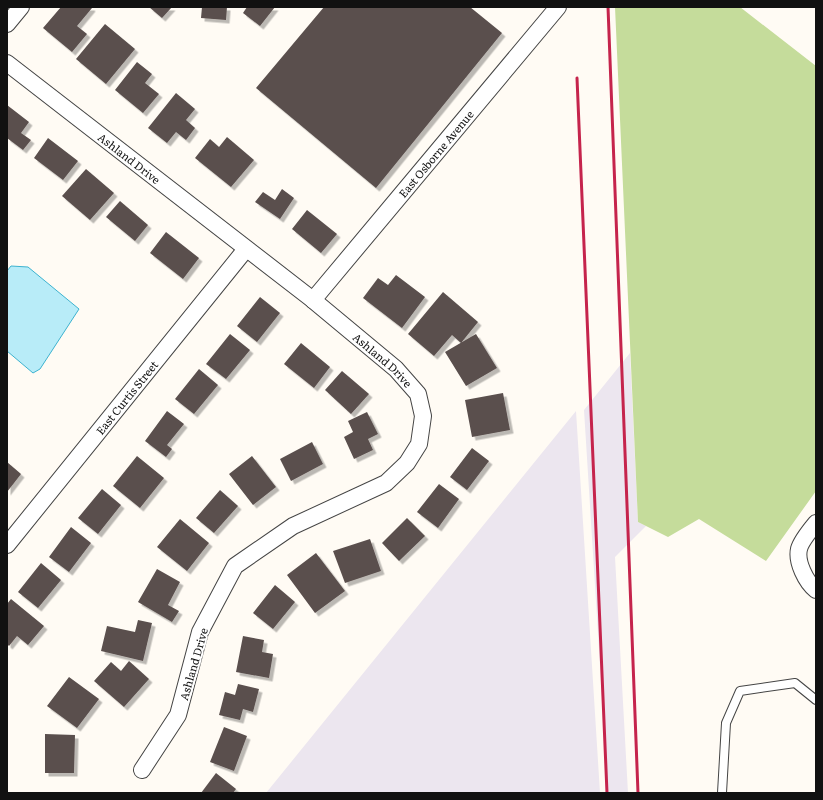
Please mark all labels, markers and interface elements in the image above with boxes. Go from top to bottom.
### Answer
street label: East Osborne Avenue [394,106,477,201]
street label: Ashland Drive [95,129,164,187]
street label: Ashland Drive [350,329,416,391]
street label: East Curtis Street [92,356,161,438]
street label: Ashland Drive [175,626,211,702]

